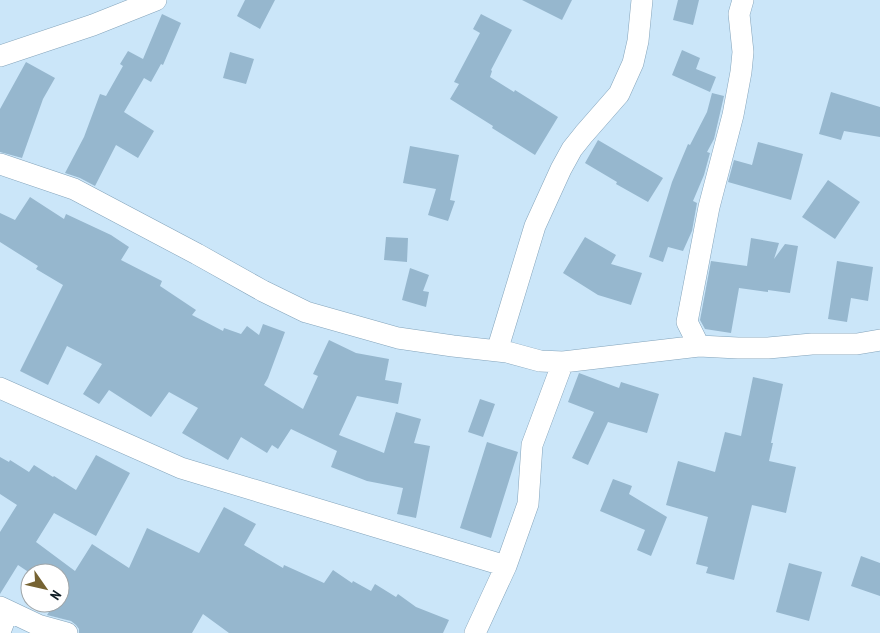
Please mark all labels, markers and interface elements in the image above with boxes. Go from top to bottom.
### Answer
north arrow [20,563,70,613]
text: N [46,587,65,603]

